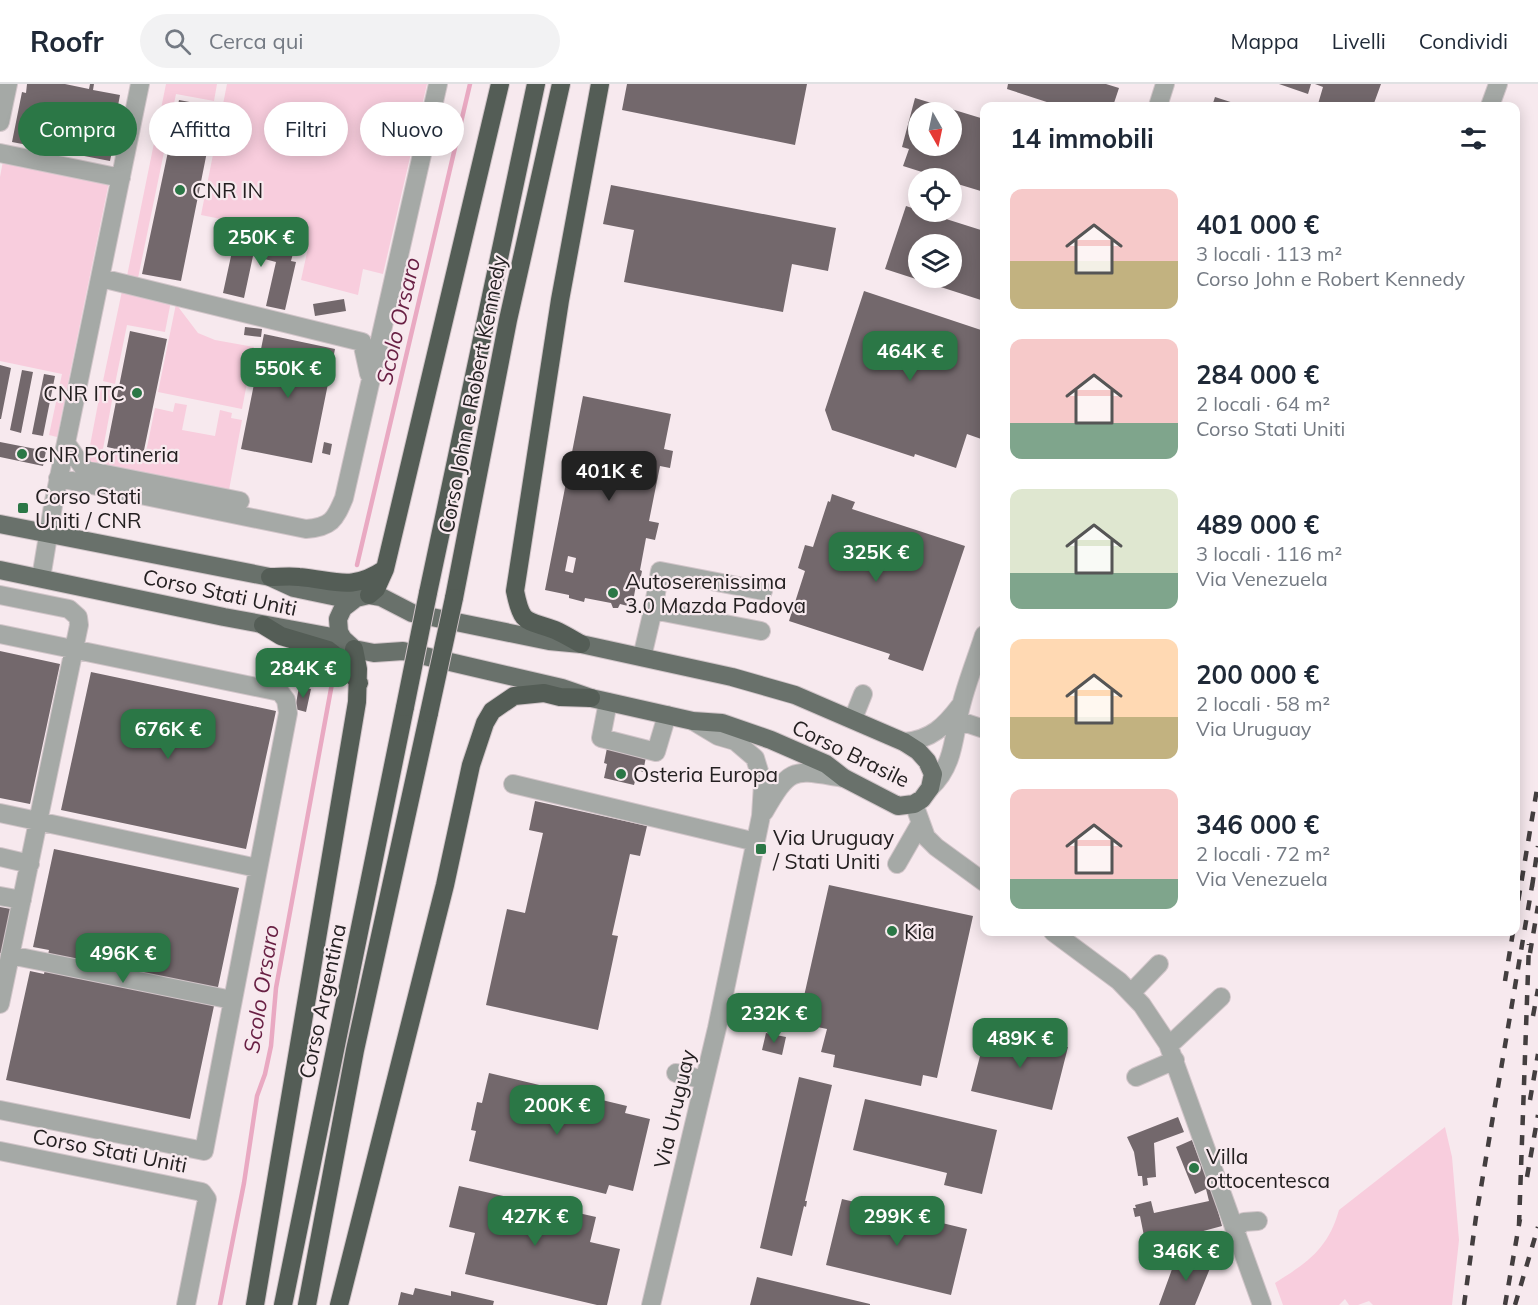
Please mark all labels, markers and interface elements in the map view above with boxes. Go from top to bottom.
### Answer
search box [140,14,560,68]
text: Roofr [30,24,104,59]
icon: search [161,25,194,58]
text: Cerca qui [209,27,304,55]
text: Mappa [1230,28,1299,54]
text: Livelli [1332,28,1386,54]
text: Condividi [1419,28,1508,54]
chip: Compra [18,102,137,156]
chip: Affitta [149,102,252,156]
chip: Filtri [264,102,348,156]
chip: Nuovo [360,102,464,156]
north arrow [908,102,962,156]
map controls [908,102,962,288]
text: 14 immobili [1010,122,1154,155]
icon: filters [1457,122,1490,155]
button: locate [908,168,962,222]
place label: CNR IN [192,177,263,203]
marker: CNR IN [173,183,187,197]
text: 401 000 € [1196,208,1319,241]
icon: home [1058,213,1130,285]
pin: 250K € [212,217,310,268]
text: 250K € [228,224,294,249]
button: layers [908,234,962,288]
text: 3 locali · 113 m² [1196,241,1342,266]
street label: Corso John e Robert Kennedy [432,253,512,535]
water label: Scolo Orsaro [370,255,426,387]
text: Corso John e Robert Kennedy [1196,266,1465,291]
pin: 464K € [861,331,959,382]
text: 464K € [877,338,943,363]
pin: 550K € [239,348,337,399]
text: 550K € [255,355,321,380]
text: 284 000 € [1196,358,1319,391]
icon: home [1058,363,1130,435]
place label: CNR ITC [43,380,125,406]
marker: CNR ITC [130,386,144,400]
text: 2 locali · 64 m² [1196,391,1330,416]
text: Corso Stati Uniti [1196,416,1345,441]
place label: CNR Portineria [34,441,179,467]
marker: CNR Portineria [15,447,29,461]
pin: 401K € [560,451,658,502]
text: 401K € [576,458,642,483]
place label: Corso Stati Uniti / CNR [35,483,142,533]
marker: Corso Stati Uniti / CNR [16,501,30,515]
text: 489 000 € [1196,508,1319,541]
icon: home [1058,513,1130,585]
pin: 325K € [827,532,925,583]
text: 325K € [843,539,909,564]
text: 3 locali · 116 m² [1196,541,1342,566]
street label: Corso Stati Uniti [141,563,299,621]
text: Via Venezuela [1196,566,1328,591]
place label: Autoserenissima 3.0 Mazda Padova [625,568,806,618]
marker: Autoserenissima 3.0 Mazda Padova [606,586,620,600]
pin: 284K € [254,648,352,699]
text: 284K € [270,655,336,680]
text: 200 000 € [1196,658,1319,691]
icon: home [1058,663,1130,735]
text: 2 locali · 58 m² [1196,691,1330,716]
pin: 676K € [119,709,217,760]
street label: Corso Brasile [788,713,914,793]
text: 676K € [135,716,201,741]
text: Via Uruguay [1196,716,1311,741]
place label: Osteria Europa [633,761,778,787]
marker: Osteria Europa [614,767,628,781]
text: 346 000 € [1196,808,1319,841]
icon: home [1058,813,1130,885]
place label: Via Uruguay / Stati Uniti [772,824,894,874]
text: 2 locali · 72 m² [1196,841,1330,866]
marker: Via Uruguay / Stati Uniti [754,842,768,856]
text: Via Venezuela [1196,866,1328,891]
place label: Kia [904,918,935,944]
street label: Corso Argentina [293,921,351,1081]
water label: Scolo Orsaro [237,923,285,1055]
marker: Kia [885,924,899,938]
pin: 496K € [74,933,172,984]
text: 496K € [90,940,156,965]
pin: 232K € [725,993,823,1044]
text: 232K € [741,1000,807,1025]
pin: 489K € [971,1018,1069,1069]
text: 489K € [987,1025,1053,1050]
street label: Via Uruguay [648,1047,700,1171]
pin: 200K € [508,1085,606,1136]
text: 200K € [524,1092,590,1117]
street label: Corso Stati Uniti [31,1122,189,1178]
place label: Villa ottocentesca [1206,1143,1330,1193]
marker: Villa ottocentesca [1187,1161,1201,1175]
pin: 427K € [486,1196,584,1247]
pin: 299K € [848,1196,946,1247]
text: 427K € [502,1203,568,1228]
text: 299K € [864,1203,930,1228]
pin: 346K € [1137,1231,1235,1282]
text: 346K € [1153,1238,1219,1263]

